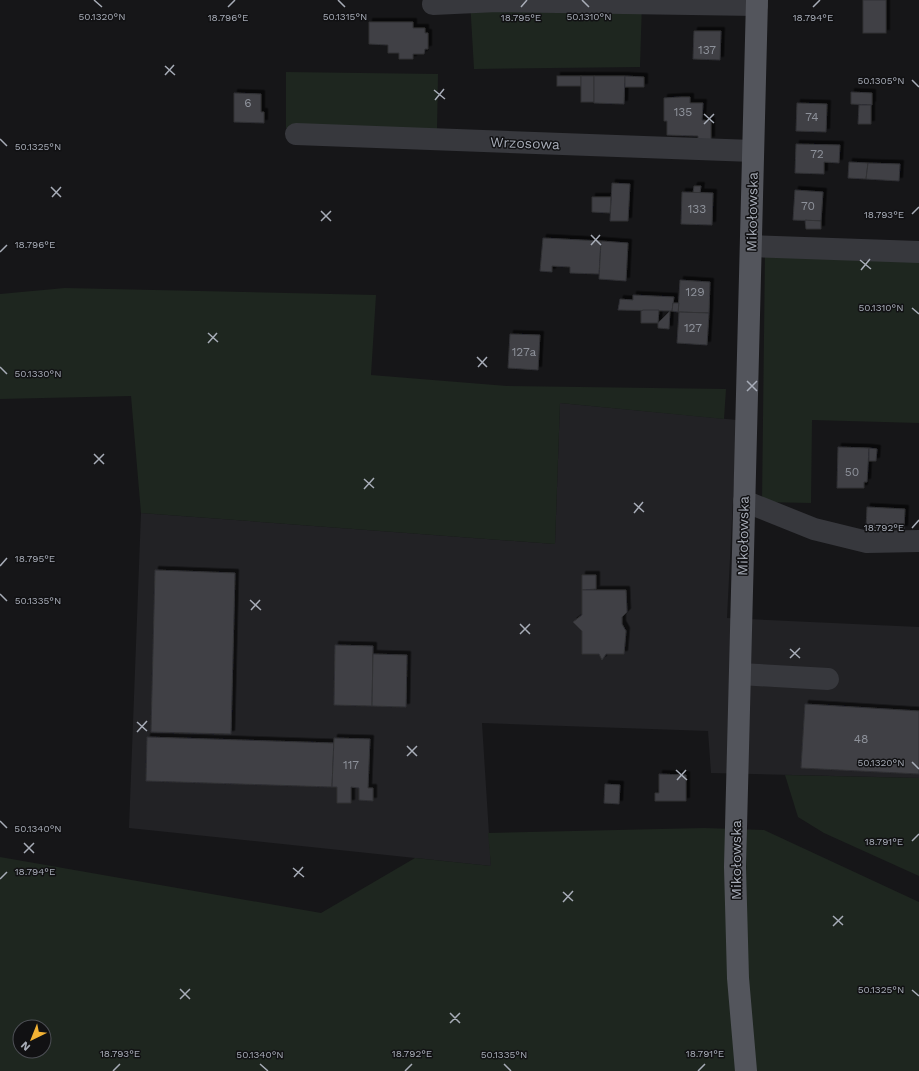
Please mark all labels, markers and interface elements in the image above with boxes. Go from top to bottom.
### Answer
text: 50.1320°N [79,11,126,22]
text: 50.1315°N [323,11,367,22]
text: 50.1310°N [566,11,612,22]
text: 18.796°E [208,12,248,23]
text: 18.795°E [501,12,541,23]
text: 18.794°E [793,12,833,23]
house number: 137 [698,43,716,57]
text: 50.1305°N [858,75,905,86]
house number: 6 [244,96,252,110]
house number: 135 [674,105,692,119]
house number: 74 [805,110,819,124]
street label: Wrzosowa [490,134,560,152]
text: 50.1325°N [15,141,61,152]
house number: 72 [810,147,824,161]
street label: Mikołowska [743,172,761,252]
house number: 70 [801,199,815,213]
house number: 133 [688,202,706,216]
text: 18.793°E [864,209,904,220]
text: 18.796°E [15,239,55,250]
house number: 129 [685,285,705,299]
text: 50.1310°N [858,302,904,313]
house number: 127 [684,321,702,335]
house number: 127a [512,345,537,359]
text: 50.1330°N [15,368,62,379]
house number: 50 [845,465,859,479]
street label: Mikołowska [734,496,752,576]
text: 18.792°E [864,522,904,533]
text: 18.795°E [15,553,55,564]
text: 50.1335°N [15,595,61,606]
house number: 48 [854,732,868,746]
text: 50.1320°N [858,757,905,768]
house number: 117 [343,758,359,772]
street label: Mikołowska [728,820,744,900]
text: 50.1340°N [14,823,62,834]
text: 18.791°E [865,836,903,847]
text: 18.794°E [15,866,55,877]
text: 50.1325°N [858,984,904,995]
north arrow [12,1019,52,1059]
text: N [18,1038,33,1053]
text: 18.793°E [100,1048,140,1059]
text: 18.792°E [392,1048,432,1059]
text: 18.791°E [686,1048,724,1059]
text: 50.1340°N [236,1049,284,1060]
text: 50.1335°N [481,1049,527,1060]

